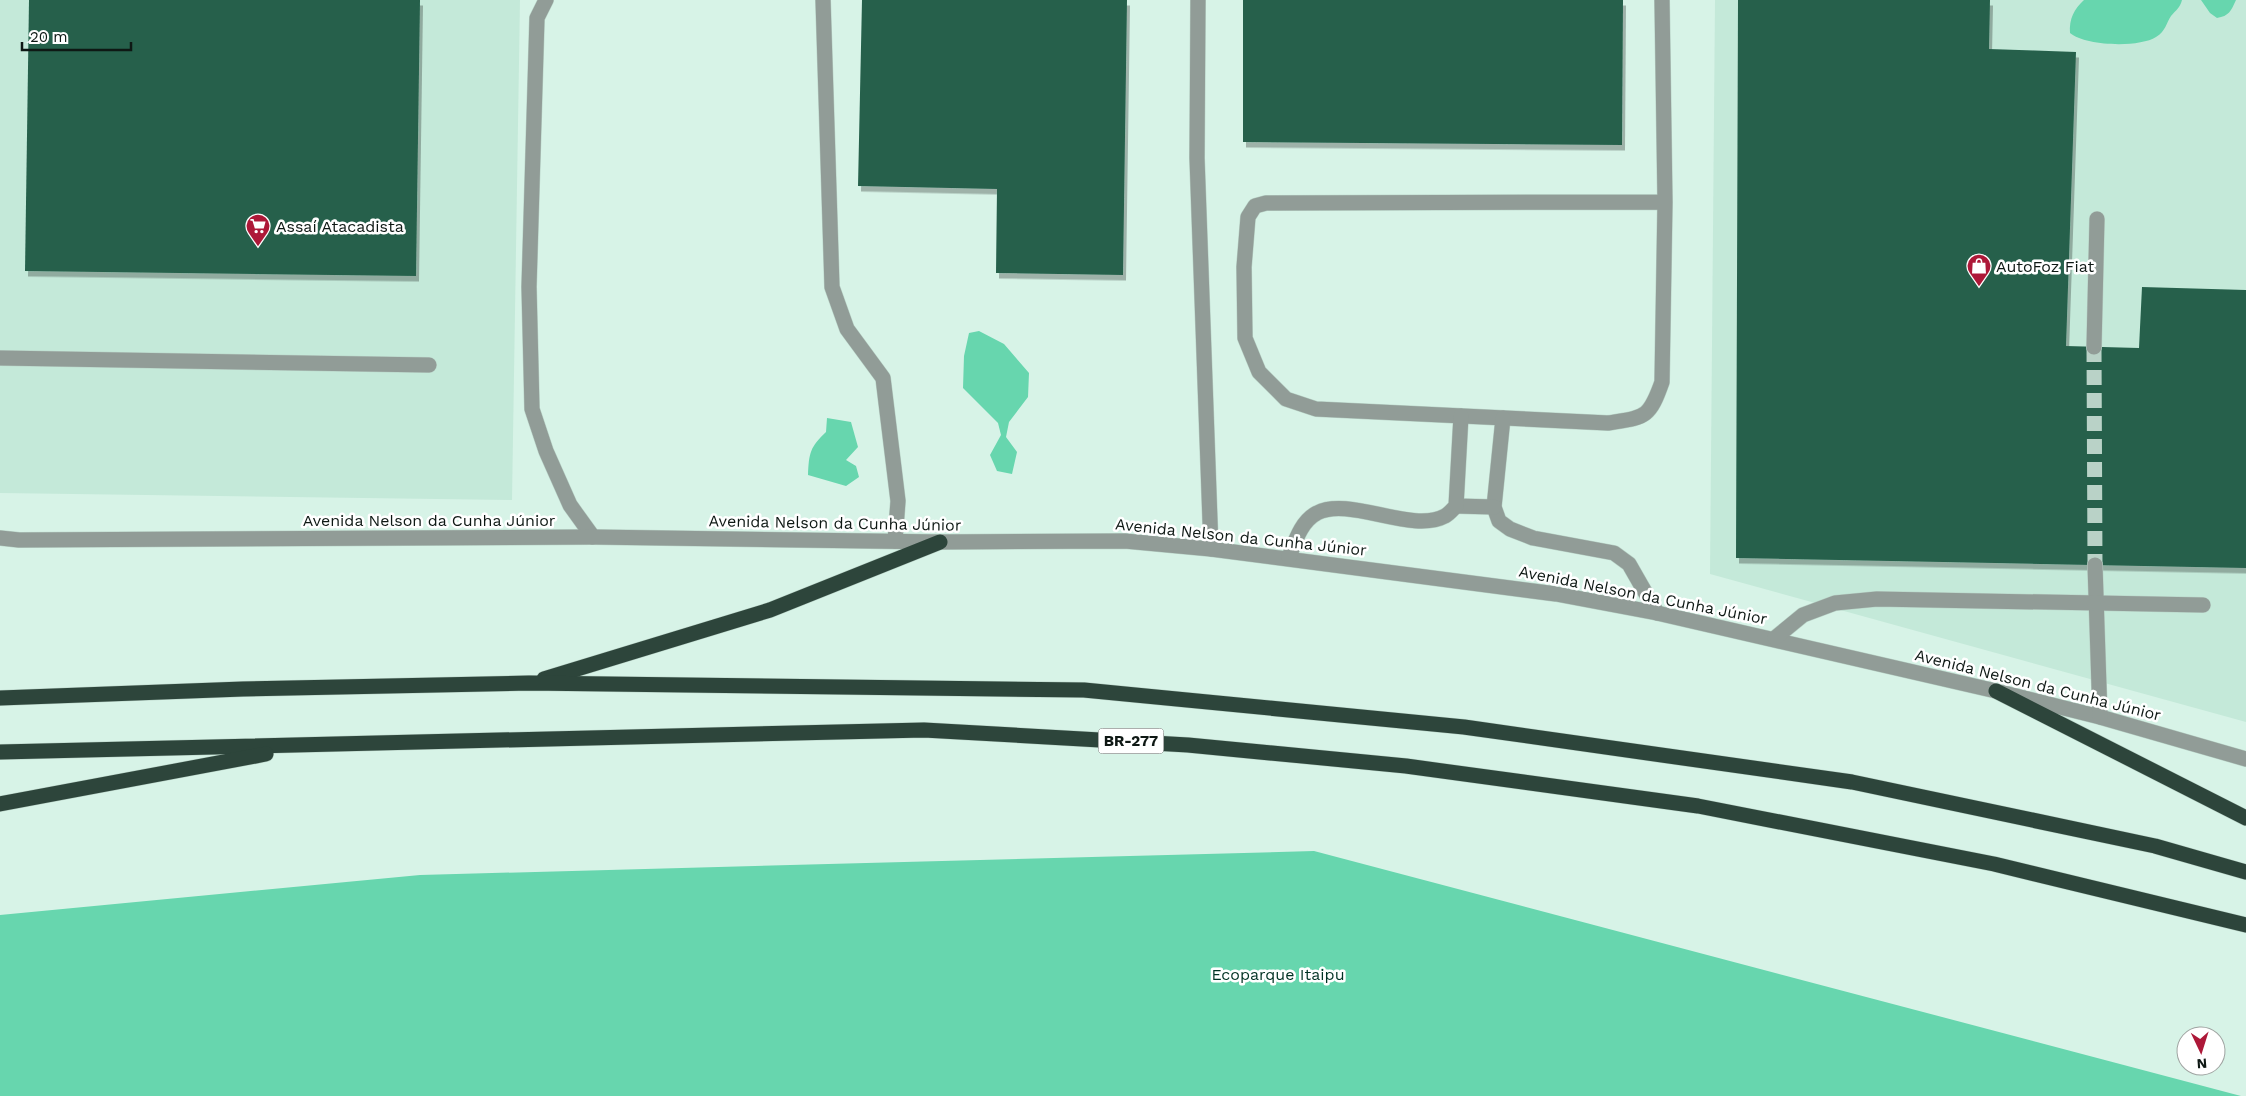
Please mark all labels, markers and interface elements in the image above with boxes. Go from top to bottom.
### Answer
scale bar [22,20,131,52]
text: 20 m [30,28,68,46]
supermarket icon: Assaí Atacadista [245,213,271,247]
place label: Assaí Atacadista [276,217,404,236]
shop icon: AutoFoz Fiat [1966,253,1992,287]
place label: AutoFoz Fiat [1996,257,2095,276]
street label: Avenida Nelson da Cunha Júnior [303,511,556,530]
street label: Avenida Nelson da Cunha Júnior [708,511,962,535]
street label: Avenida Nelson da Cunha Júnior [1114,514,1368,560]
street label: Avenida Nelson da Cunha Júnior [1517,562,1769,629]
street label: Avenida Nelson da Cunha Júnior [1913,645,2163,725]
road number: BR-277 [1098,728,1164,754]
park label: Ecoparque Itaipu [1211,965,1345,984]
north arrow [2176,1026,2226,1076]
text: N [2196,1056,2208,1072]

